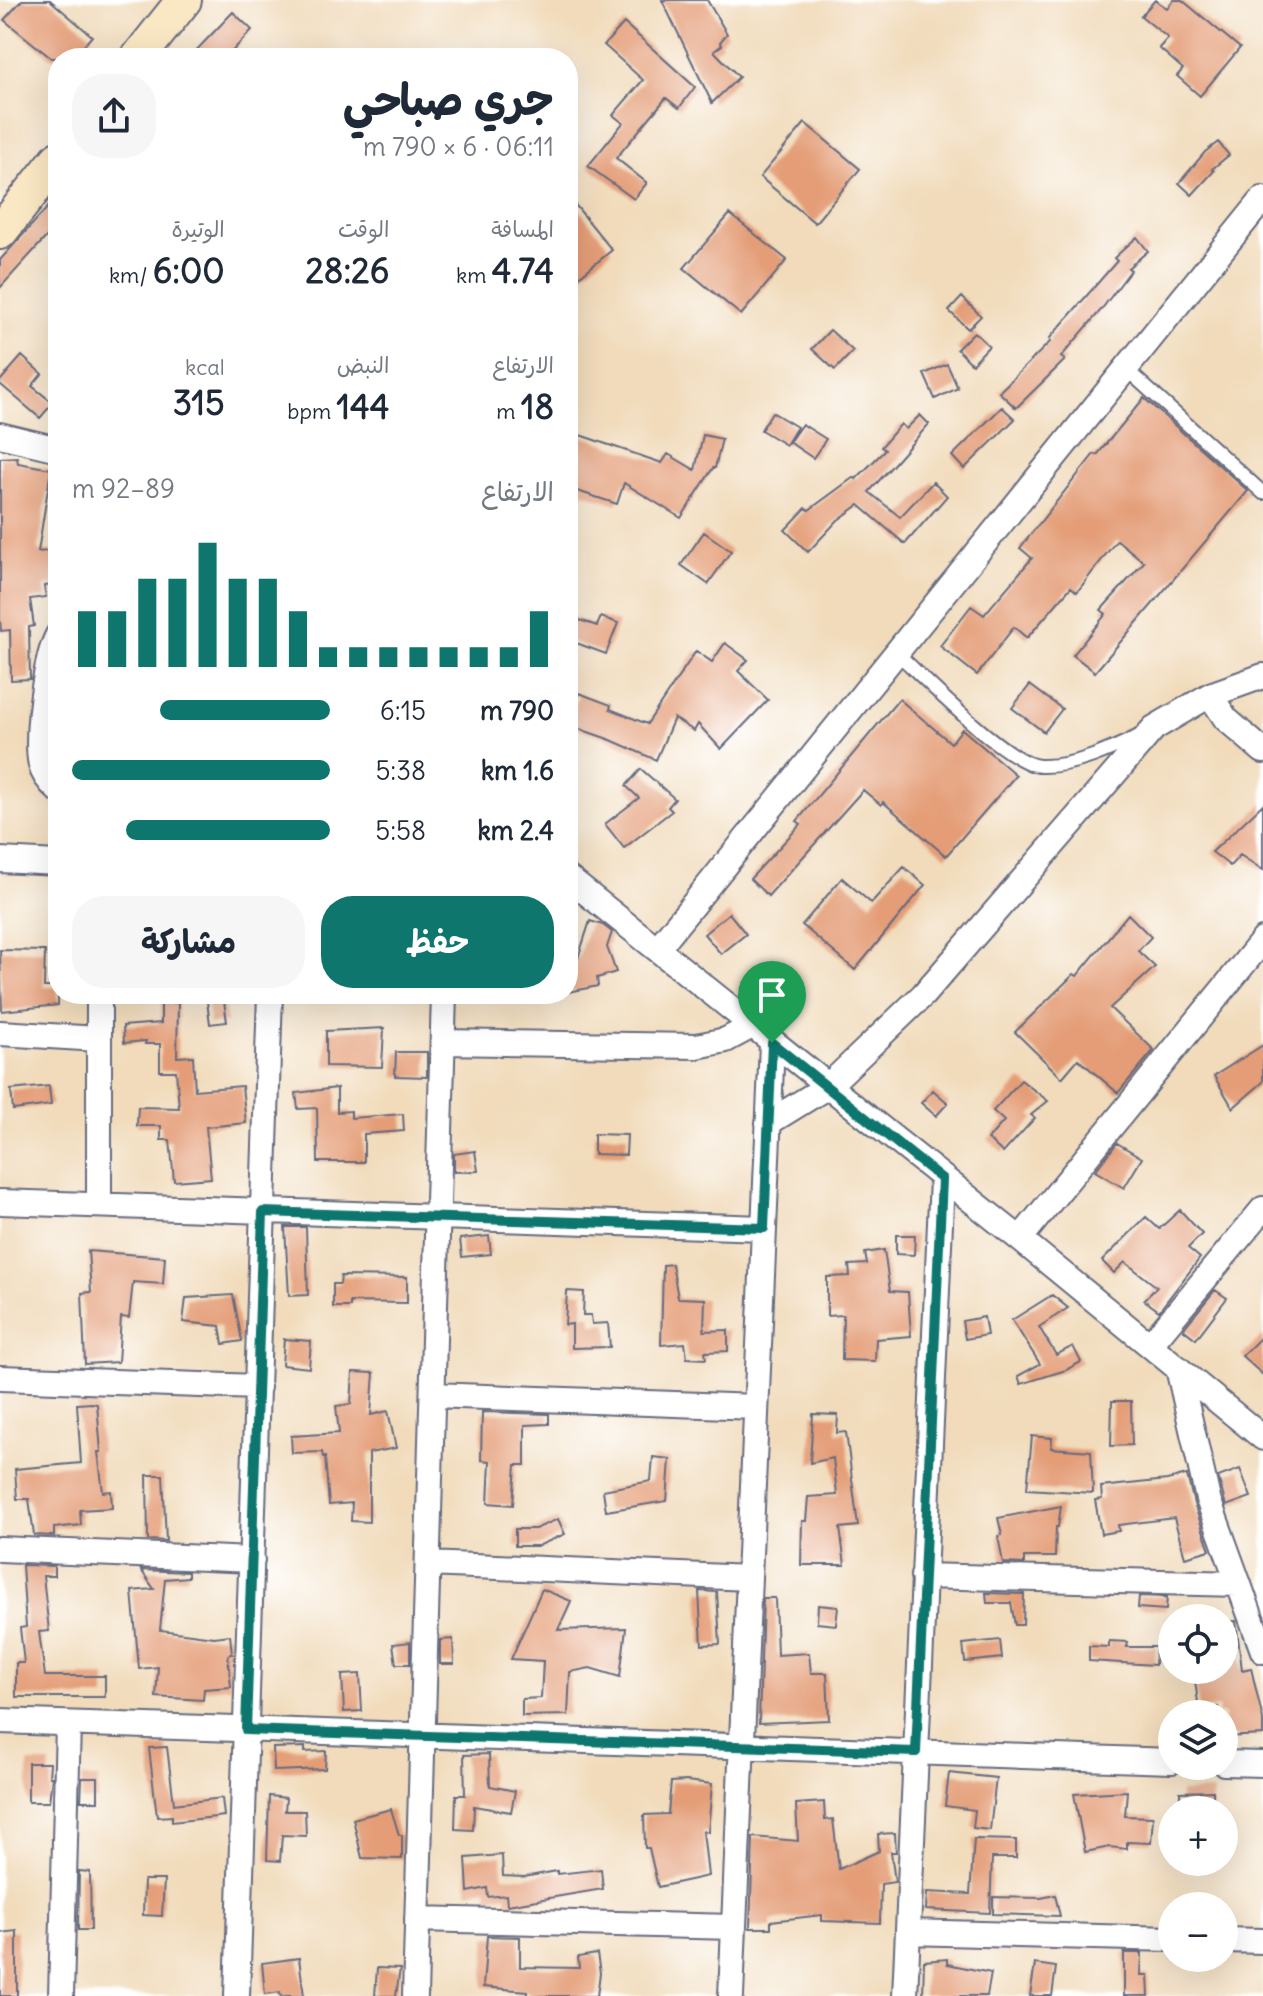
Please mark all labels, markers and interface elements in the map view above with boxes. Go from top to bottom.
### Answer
text: جري صباحي [343,72,554,127]
button: share [72,74,156,158]
text: 06:11 · 6 × 790 m [363,130,554,163]
text: الوتيرة [172,215,225,243]
text: الوقت [338,215,389,243]
text: المسافة [491,215,554,243]
text: 6:00 [153,249,225,292]
text: 28:26 [305,249,389,292]
text: 4.74 [492,249,554,292]
text: /km [109,261,153,289]
text: km [456,261,492,289]
text: النبض [337,351,389,379]
text: الارتفاع [492,351,554,379]
text: kcal [185,353,225,381]
text: 315 [173,381,225,424]
text: 144 [337,385,389,428]
text: 18 [521,385,554,428]
text: bpm [287,397,337,425]
text: m [496,397,521,425]
text: 89–92 m [72,472,175,505]
text: الارتفاع [481,475,554,508]
text: 6:15 [380,694,426,727]
text: 790 m [480,694,554,727]
text: 5:38 [375,754,426,787]
text: 1.6 km [481,754,554,787]
text: 5:58 [375,814,426,847]
text: 2.4 km [478,814,554,847]
button: مشاركة [72,896,305,988]
button: حفظ [321,896,554,988]
pin [738,961,806,1043]
icon: arrive [750,973,794,1017]
map controls [1158,1604,1238,1972]
button: locate [1158,1604,1238,1684]
button: layers [1158,1700,1238,1780]
button: + [1158,1796,1238,1876]
button: − [1158,1892,1238,1972]

